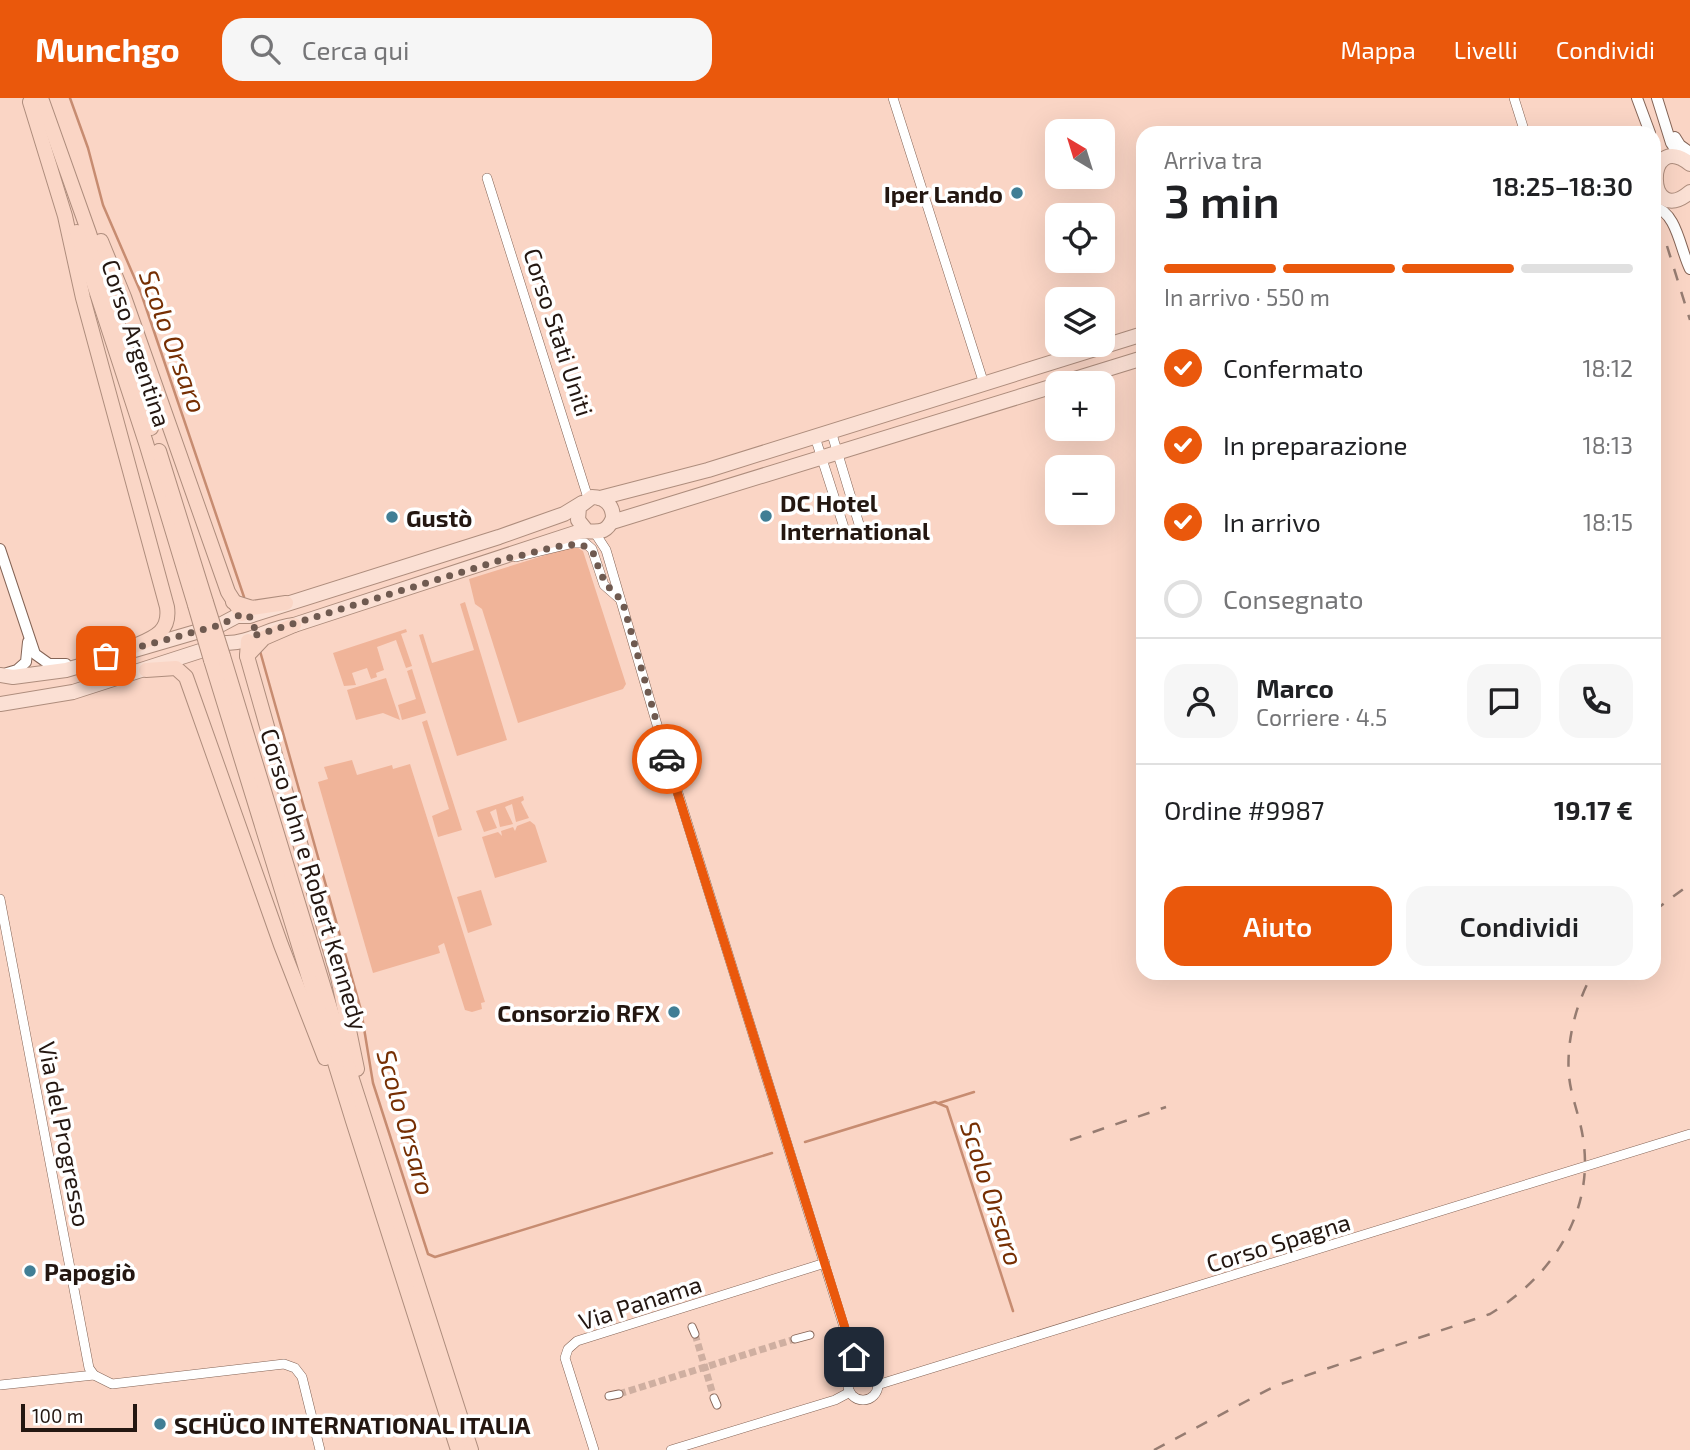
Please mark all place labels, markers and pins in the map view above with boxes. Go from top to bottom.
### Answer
place label: Iper Lando [884,179,1003,208]
marker: Iper Lando [1009,185,1025,201]
place label: DC Hotel International [780,488,930,545]
place label: Gustò [406,503,473,532]
marker: DC Hotel International [758,508,774,524]
marker: Gustò [384,509,400,525]
pin [76,626,136,686]
place label: Consorzio RFX [497,998,661,1027]
marker: Consorzio RFX [666,1004,682,1020]
place label: Papogiò [44,1257,136,1286]
marker: Papogiò [22,1263,38,1279]
pin [824,1327,884,1387]
place label: SCHÜCO INTERNATIONAL ITALIA [174,1410,531,1439]
marker: SCHÜCO INTERNATIONAL ITALIA [152,1416,168,1432]

